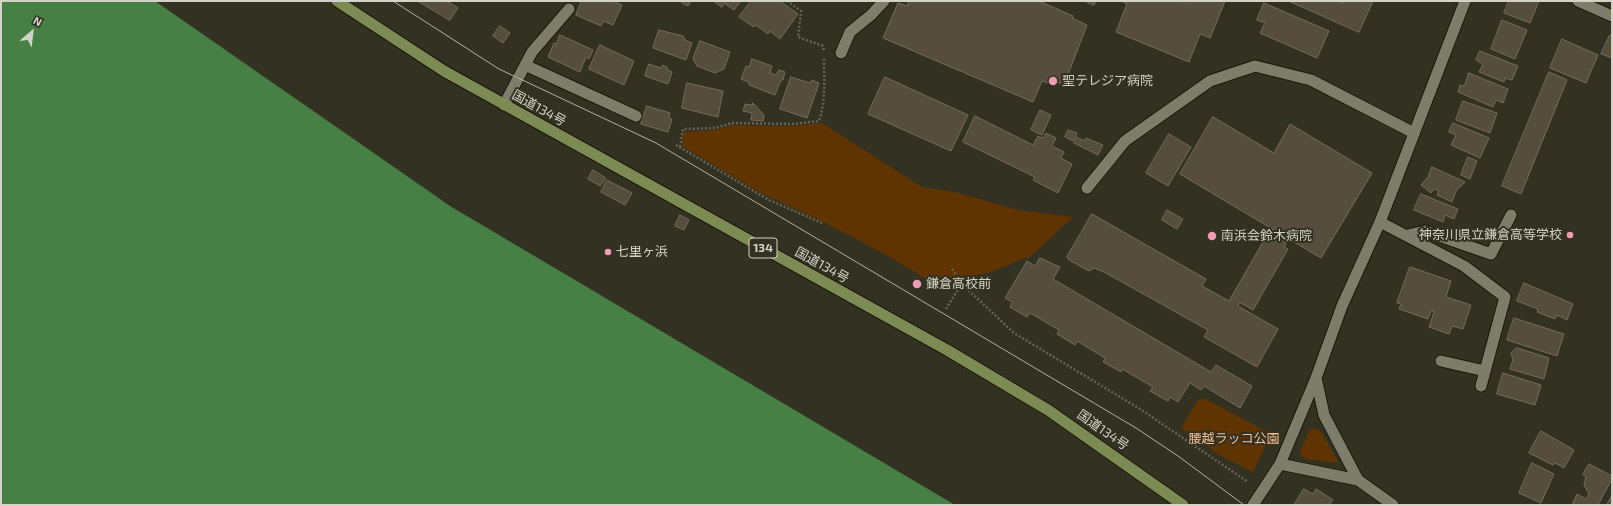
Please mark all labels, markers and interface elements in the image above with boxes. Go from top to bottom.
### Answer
north arrow [12,12,52,52]
text: N [31,13,44,29]
place label: 聖テレジア病院 [1062,73,1153,89]
marker: 聖テレジア病院 [1047,75,1059,87]
street label: 国道134号 [509,87,569,129]
place label: 神奈川県立鎌倉高等学校 [1419,227,1562,243]
place label: 南浜会鈴木病院 [1221,228,1312,244]
marker: 南浜会鈴木病院 [1206,230,1218,242]
marker: 神奈川県立鎌倉高等学校 [1565,230,1575,240]
road number: 134 [749,238,777,258]
place label: 七里ヶ浜 [616,244,668,260]
street label: 国道134号 [792,244,852,286]
marker: 七里ヶ浜 [603,247,613,257]
place label: 鎌倉高校前 [926,276,991,292]
marker: 鎌倉高校前 [911,278,923,290]
street label: 国道134号 [1074,407,1132,453]
park label: 腰越ラッコ公園 [1189,431,1279,447]

